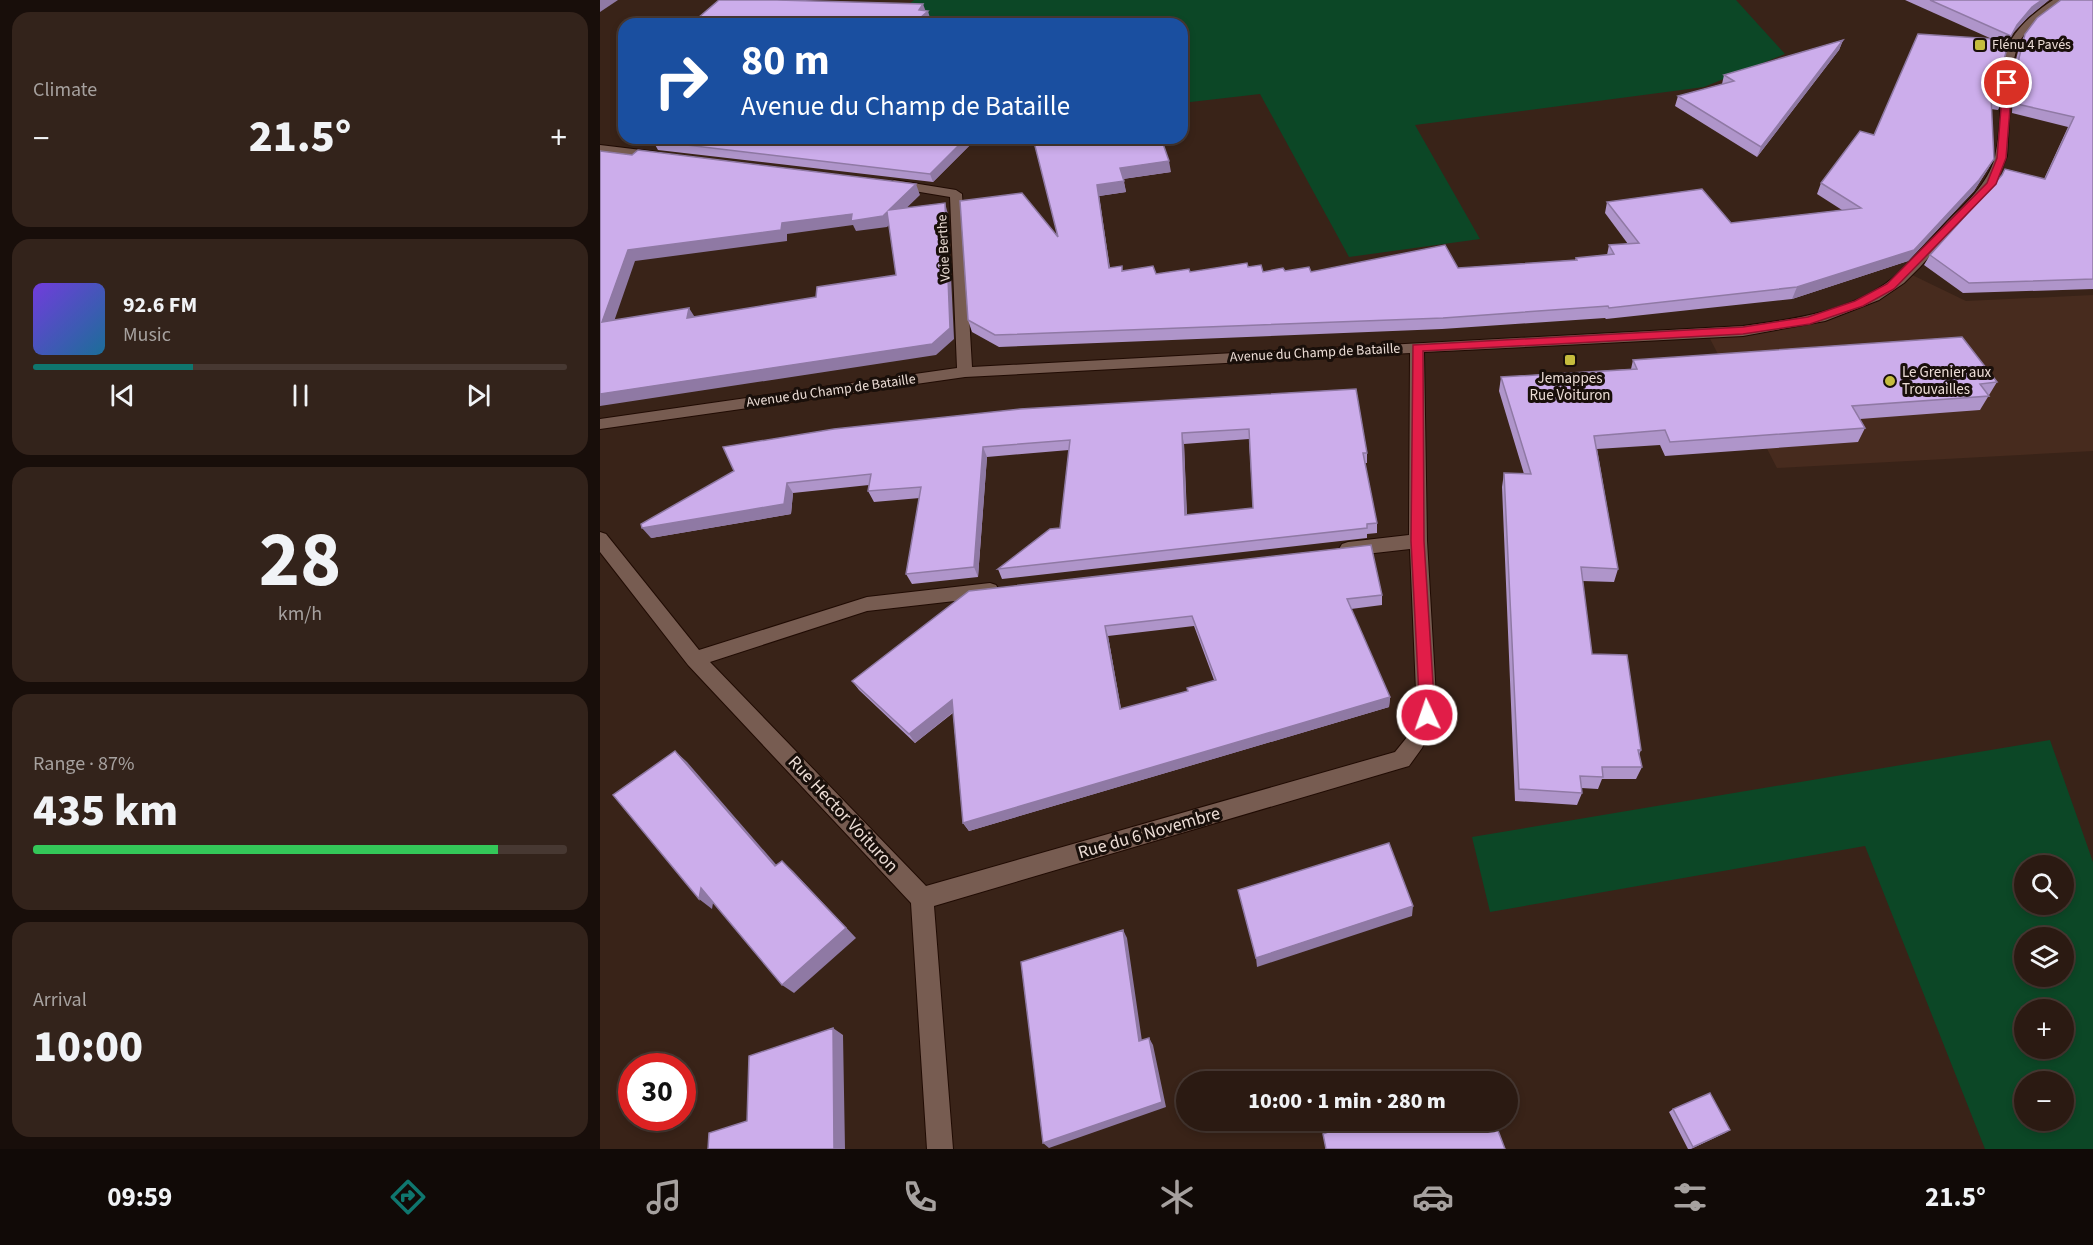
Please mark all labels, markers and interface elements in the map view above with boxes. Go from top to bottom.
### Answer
text: 80 m [741,31,830,91]
place label: Flénu 4 Pavés [1992,35,2071,55]
marker: Flénu 4 Pavés [1973,38,1987,52]
icon: right [642,42,720,120]
pin [1981,57,2032,108]
icon: arrive [1990,66,2023,99]
text: Climate [33,76,97,104]
text: Avenue du Champ de Bataille [741,87,1070,126]
text: 21.5° [249,105,351,169]
text: − [33,115,49,162]
text: + [551,115,567,162]
street label: Voie Berthe [932,214,956,282]
text: 92.6 FM [123,289,197,321]
text: Music [123,321,171,349]
street label: Avenue du Champ de Bataille [1229,339,1401,367]
marker: Jemappes Rue Voituron [1563,353,1577,367]
place label: Le Grenier aux Trouvailles [1902,362,1992,400]
place label: Jemappes Rue Voituron [1529,368,1611,406]
street label: Avenue du Champ de Bataille [745,369,917,413]
marker: Le Grenier aux Trouvailles [1883,374,1897,388]
icon: previous [106,379,139,412]
icon: pause [284,379,317,412]
icon: next [462,379,495,412]
text: 28 [259,505,341,616]
text: km/h [278,600,322,628]
position arrow [1395,683,1459,747]
text: Range · 87% [33,750,134,778]
street label: Rue Hector Voituron [782,750,904,878]
text: 435 km [33,779,178,843]
street label: Rue du 6 Novembre [1075,801,1223,865]
map controls [2014,855,2074,1131]
button: search [2014,855,2074,915]
button: layers [2014,927,2074,987]
text: Arrival [33,986,87,1014]
button: + [2014,999,2074,1059]
text: 10:00 [33,1015,143,1079]
speed limit sign: 30 [618,1053,696,1131]
button: − [2014,1071,2074,1131]
text: 10:00 · 1 min · 280 m [1248,1085,1446,1117]
icon: directions [387,1176,429,1218]
icon: music [643,1176,685,1218]
icon: phone [899,1176,941,1218]
icon: climate [1156,1176,1198,1218]
icon: car [1412,1176,1454,1218]
icon: filters [1669,1176,1711,1218]
text: 09:59 [107,1178,172,1217]
text: 21.5° [1925,1178,1986,1217]

